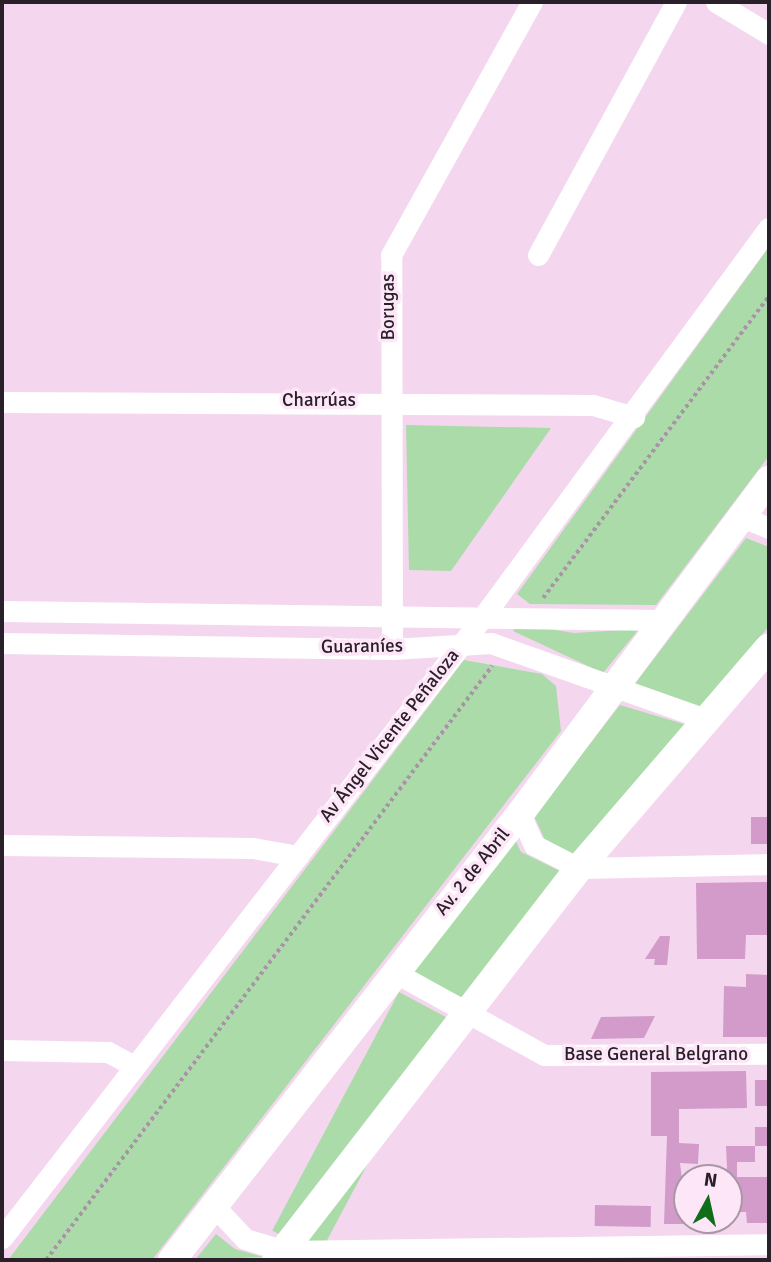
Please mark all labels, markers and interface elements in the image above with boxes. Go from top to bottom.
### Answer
street label: Borugas [378,274,400,340]
street label: Charrúas [282,390,356,412]
street label: Guaraníes [321,635,403,659]
street label: Av Ángel Vicente Peñaloza [315,645,465,827]
street label: Av. 2 de Abril [431,824,515,920]
street label: Base General Belgrano [564,1044,748,1066]
north arrow [673,1164,743,1234]
text: N [702,1167,719,1193]

